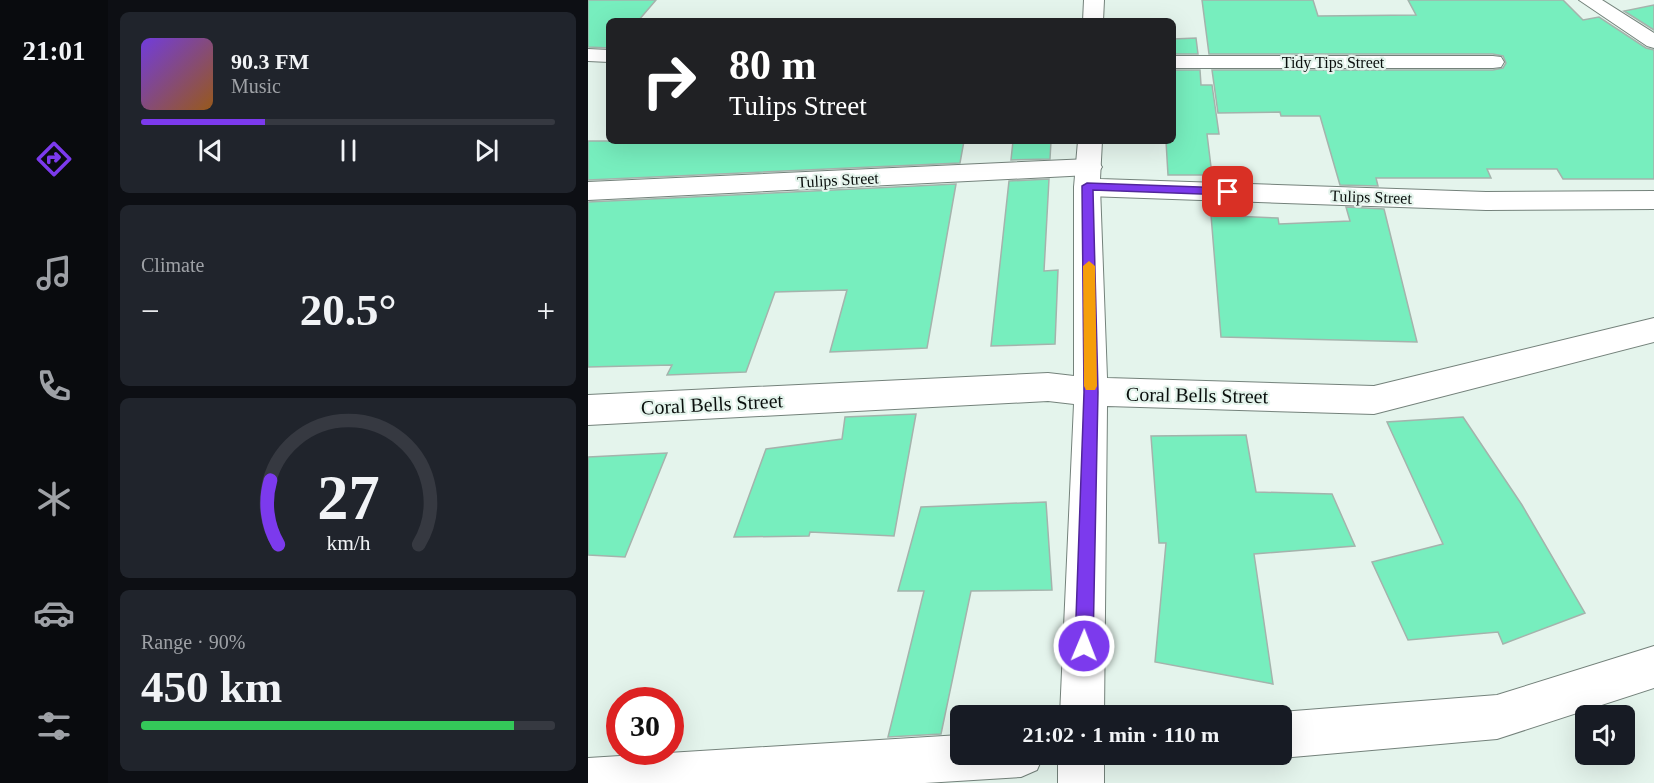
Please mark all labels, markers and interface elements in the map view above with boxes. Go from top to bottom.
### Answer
text: 21:01 [23,36,86,66]
icon: right [630,42,708,120]
text: 80 m [729,42,817,88]
text: 90.3 FM [231,49,309,74]
street label: Tidy Tips Street [1282,54,1385,72]
text: Music [231,75,281,97]
text: Tulips Street [729,91,867,121]
icon: previous [194,134,227,167]
icon: pause [332,134,365,167]
icon: next [470,134,503,167]
icon: directions [33,138,75,180]
pin [1202,166,1253,217]
street label: Tulips Street [797,169,880,192]
icon: arrive [1211,175,1244,208]
street label: Tulips Street [1330,187,1413,208]
icon: music [33,252,75,294]
text: Climate [141,254,204,276]
text: 20.5° [300,285,396,335]
text: − [141,293,160,329]
text: + [536,293,555,329]
icon: phone [33,365,75,407]
street label: Coral Bells Street [1126,383,1269,407]
street label: Coral Bells Street [640,389,784,419]
text: 27 [317,463,379,532]
icon: climate [33,478,75,520]
text: km/h [326,531,370,555]
icon: car [33,592,75,634]
position arrow [1052,614,1116,678]
text: Range · 90% [141,631,245,653]
text: 450 km [141,662,282,712]
speed limit sign: 30 [606,687,684,765]
icon: filters [33,705,75,747]
map controls [1575,705,1635,765]
button: sound [1575,705,1635,765]
text: 21:02 · 1 min · 110 m [1023,722,1219,747]

